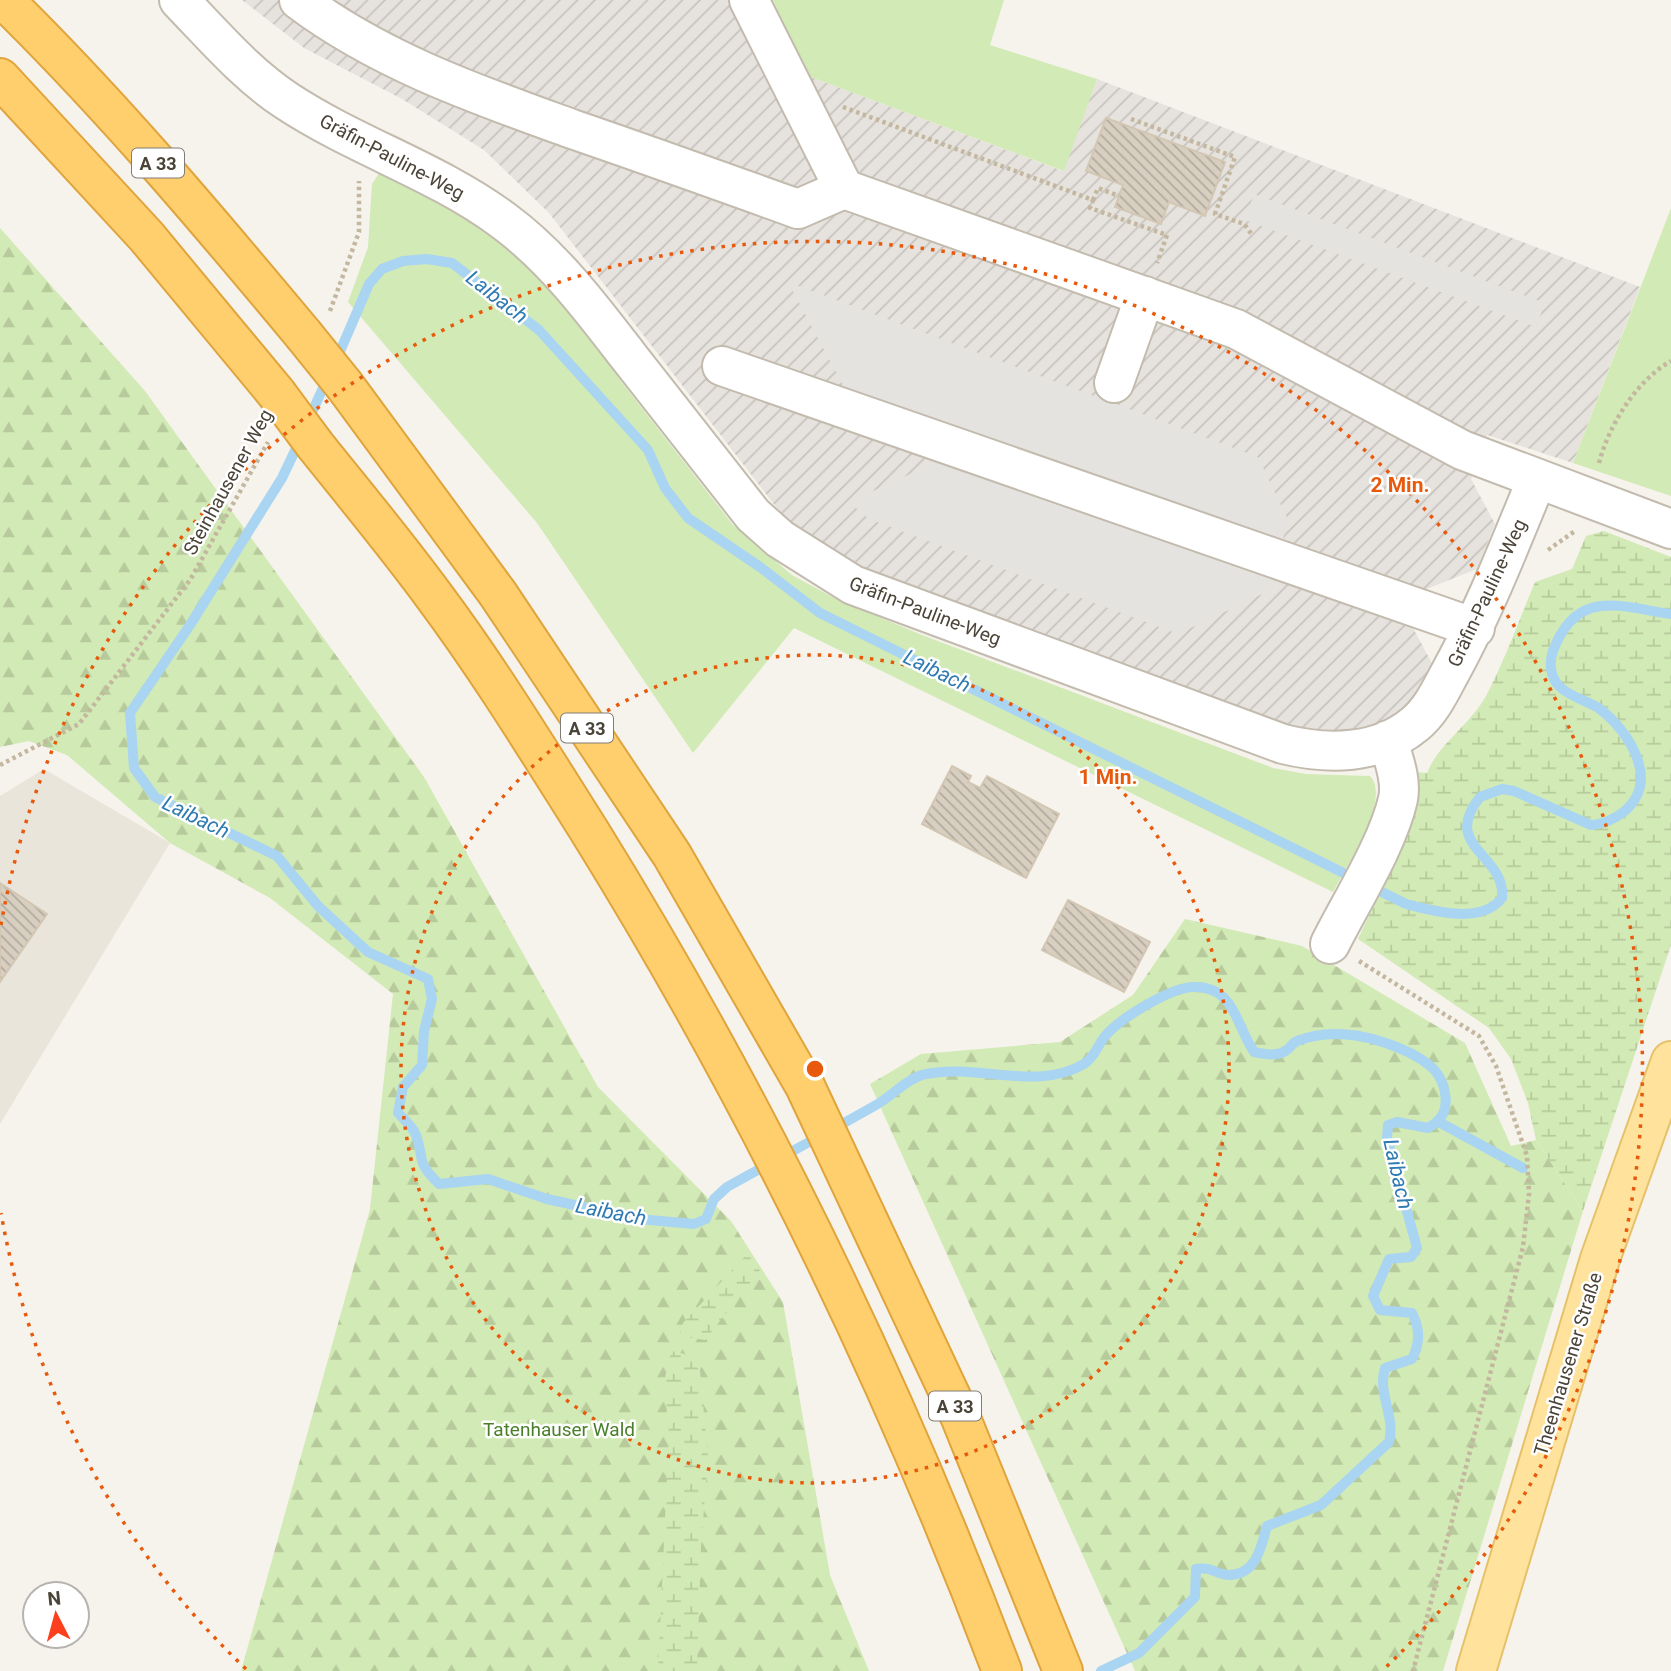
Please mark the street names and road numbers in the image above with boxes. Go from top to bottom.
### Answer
street label: Gräfin-Pauline-Weg [316,109,468,205]
road number: A 33 [132,148,184,178]
street label: Steinhausener Weg [178,405,278,559]
street label: Gräfin-Pauline-Weg [1443,515,1531,671]
street label: Gräfin-Pauline-Weg [846,571,1004,651]
road number: A 33 [561,714,613,742]
street label: Theenhausener Straße [1529,1270,1607,1458]
road number: A 33 [929,1392,981,1420]

